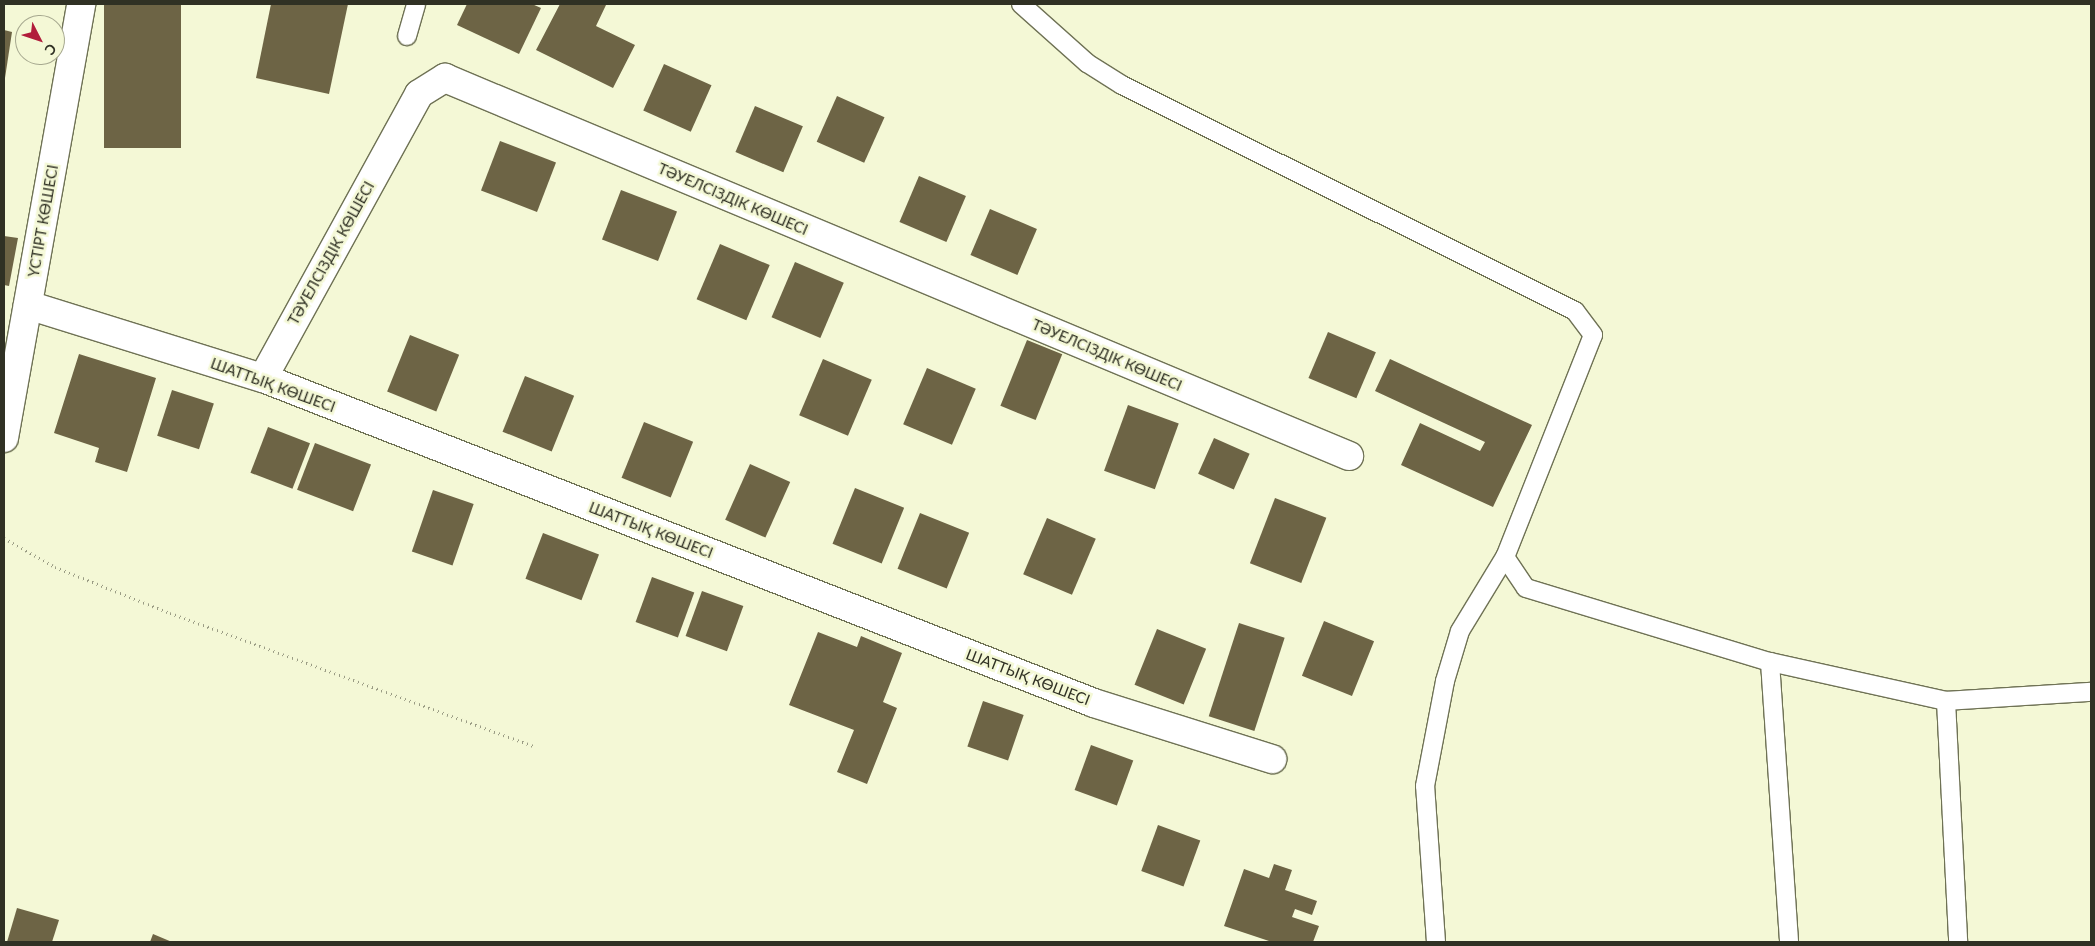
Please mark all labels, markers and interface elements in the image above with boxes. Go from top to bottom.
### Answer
north arrow [15,15,65,65]
text: С [41,40,60,59]
street label: ТӘУЕЛСІЗДІК КӨШЕСІ [655,159,811,239]
street label: ҮСТІРТ КӨШЕСІ [24,163,62,279]
street label: ТӘУЕЛСІЗДІК КӨШЕСІ [284,178,378,328]
street label: ТӘУЕЛСІЗДІК КӨШЕСІ [1029,315,1185,395]
street label: ШАТТЫҚ КӨШЕСІ [208,354,338,416]
street label: ШАТТЫҚ КӨШЕСІ [586,498,716,562]
street label: ШАТТЫҚ КӨШЕСІ [963,645,1093,709]

